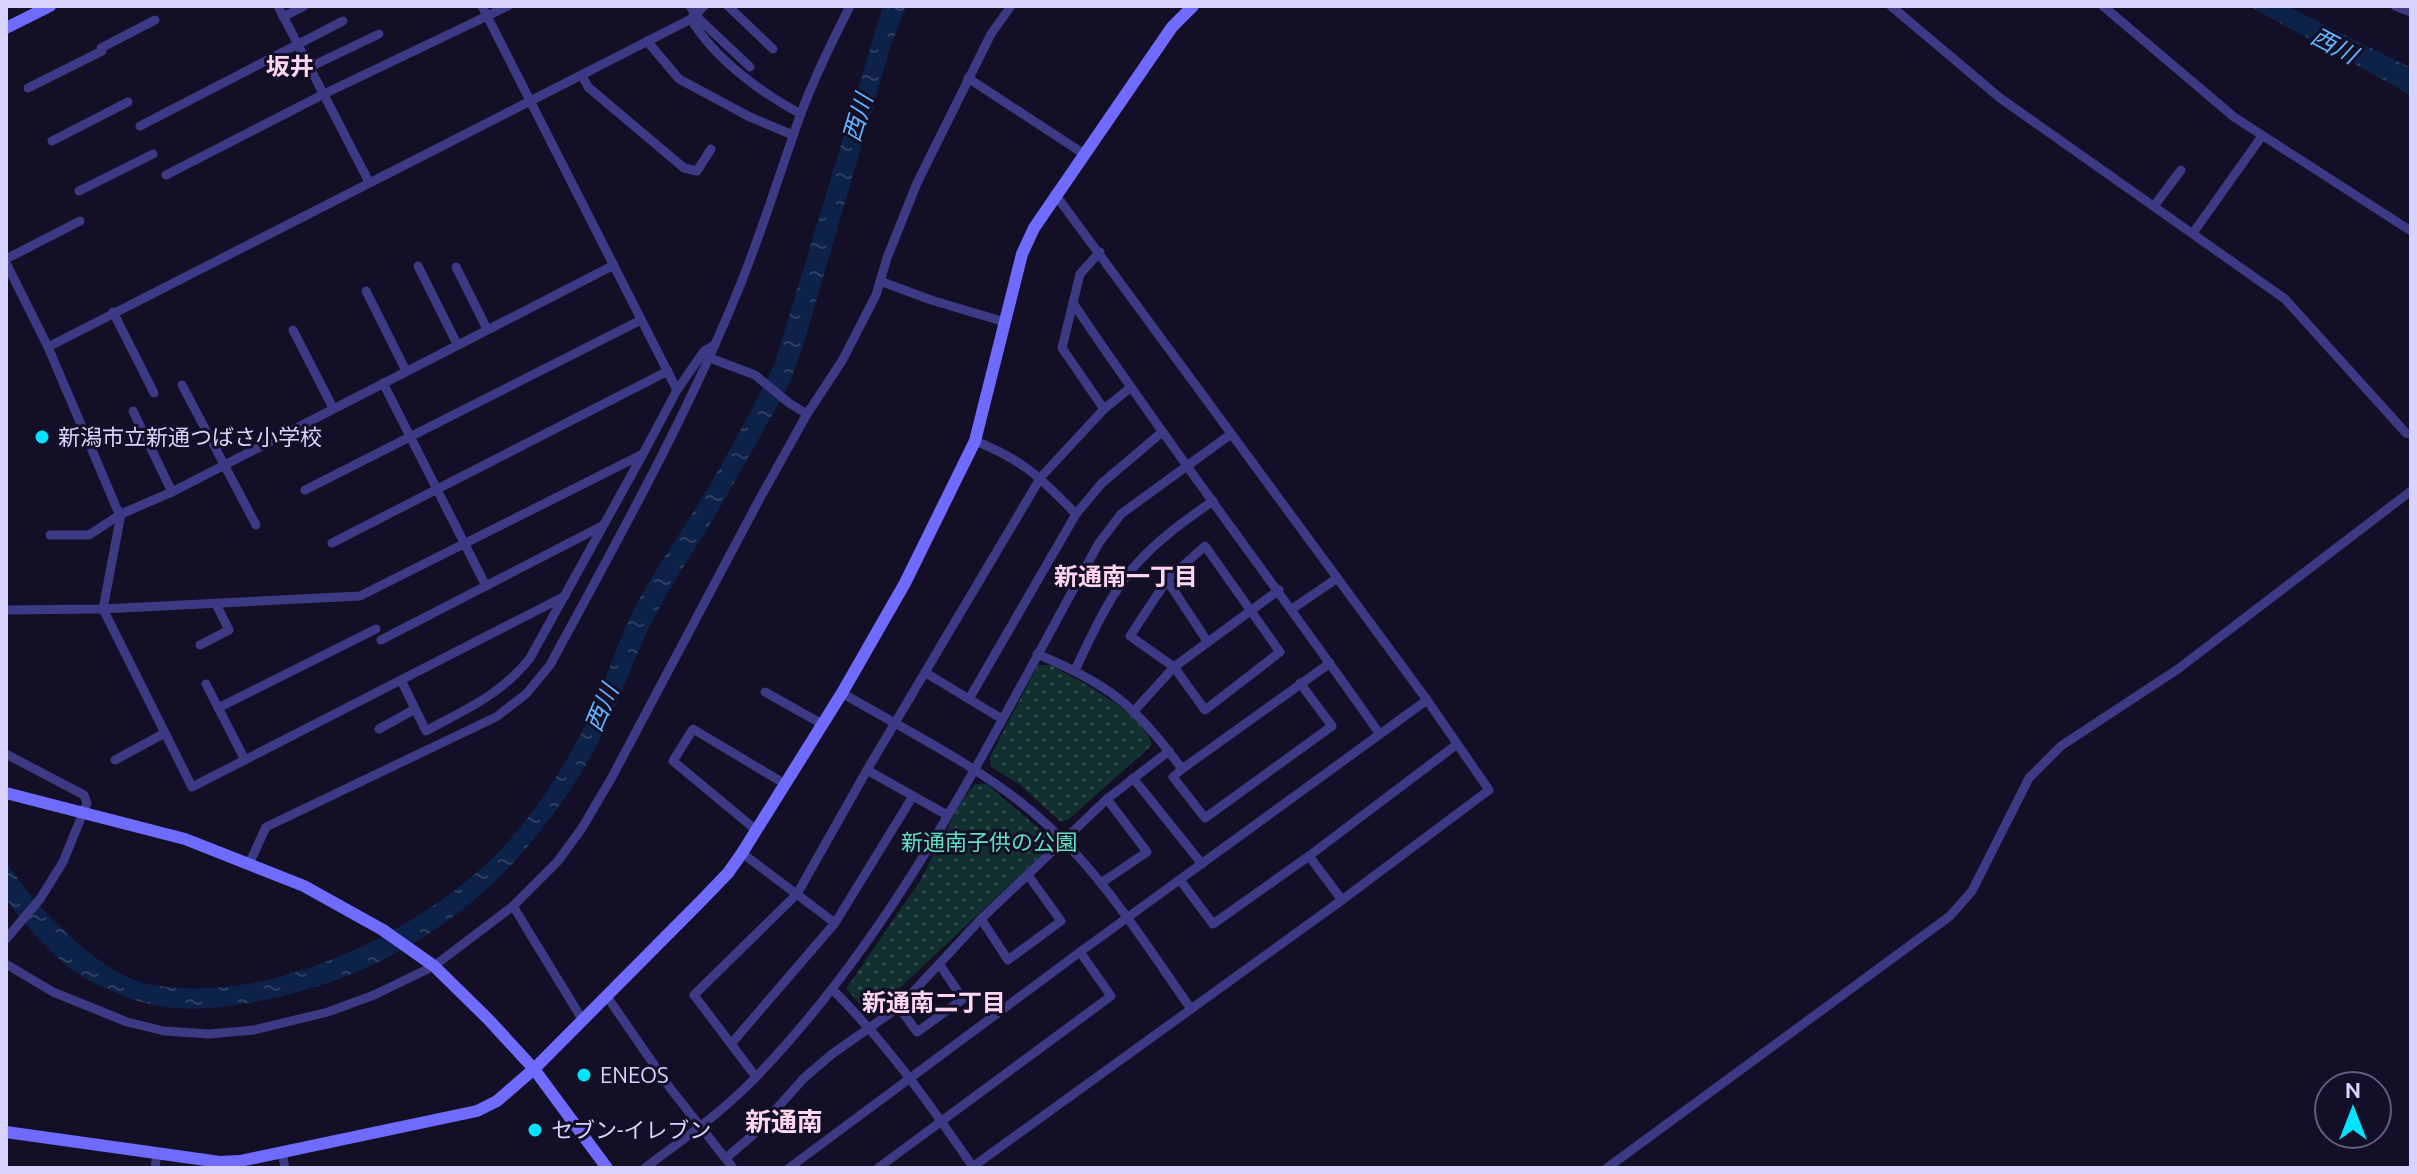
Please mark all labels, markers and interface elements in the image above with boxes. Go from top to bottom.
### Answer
water label: 西川 [2307,22,2364,70]
district label: 坂井 [266,53,314,80]
water label: 西川 [838,88,878,145]
place label: 新潟市立新通つばさ小学校 [58,424,322,449]
marker: 新潟市立新通つばさ小学校 [33,428,51,446]
district label: 新通南一丁目 [1054,563,1198,590]
water label: 西川 [580,678,625,735]
park label: 新通南子供の公園 [901,829,1077,854]
district label: 新通南二丁目 [862,989,1006,1016]
place label: ENEOS [600,1062,669,1087]
marker: ENEOS [575,1066,593,1084]
north arrow [2313,1070,2393,1150]
text: N [2345,1077,2361,1102]
district label: 新通南 [745,1107,823,1136]
place label: セブン-イレブン [551,1117,711,1142]
marker: セブン-イレブン [526,1121,544,1139]

